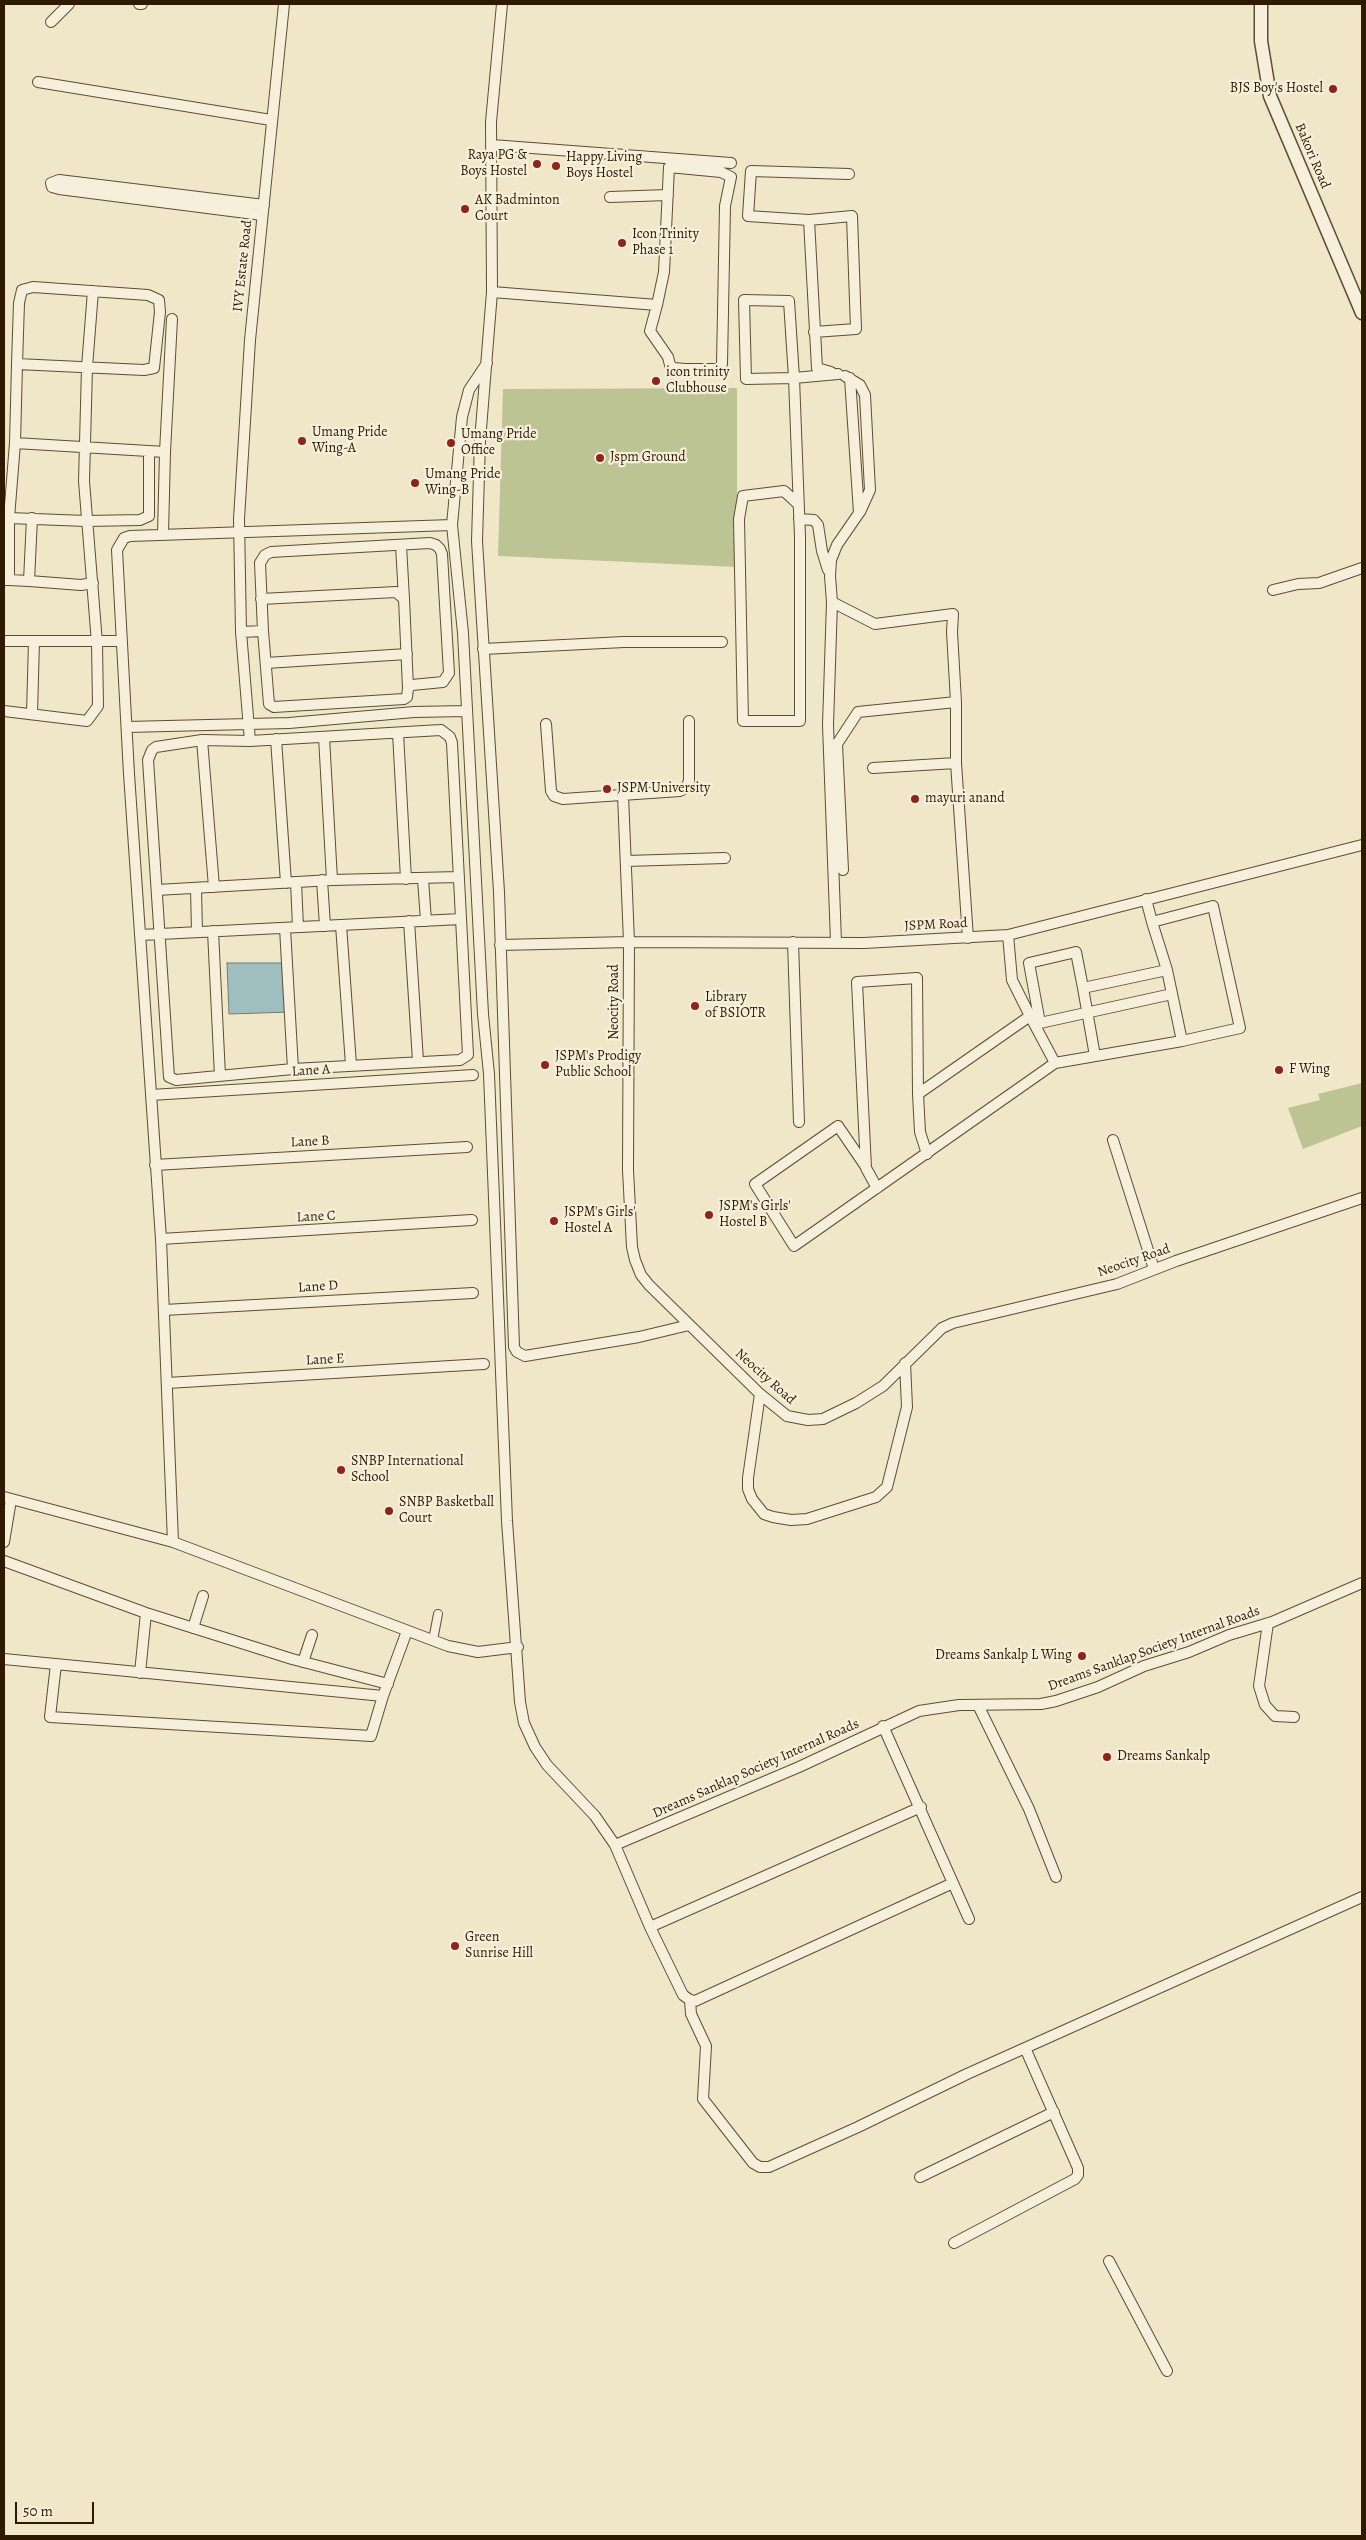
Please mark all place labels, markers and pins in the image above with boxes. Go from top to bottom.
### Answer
place label: BJS Boy's Hostel [1230,81,1323,97]
marker: BJS Boy's Hostel [1327,83,1339,95]
place label: Raya PG & Boys Hostel [460,148,527,180]
place label: Happy Living Boys Hostel [566,150,642,182]
marker: Raya PG & Boys Hostel [531,158,543,170]
marker: Happy Living Boys Hostel [550,160,562,172]
place label: AK Badminton Court [475,193,560,226]
marker: AK Badminton Court [459,203,471,215]
place label: Icon Trinity Phase 1 [632,227,699,260]
marker: Icon Trinity Phase 1 [616,237,628,249]
place label: icon trinity Clubhouse [666,365,730,398]
marker: icon trinity Clubhouse [650,375,662,387]
place label: Umang Pride Wing-A [312,425,388,458]
place label: Umang Pride Office [461,427,537,460]
marker: Umang Pride Wing-A [296,435,308,447]
marker: Umang Pride Office [445,437,457,449]
place label: Jspm Ground [610,450,686,466]
marker: Jspm Ground [594,452,606,464]
place label: Umang Pride Wing-B [425,467,501,500]
marker: Umang Pride Wing-B [409,477,421,489]
place label: JSPM University [617,781,710,797]
marker: JSPM University [601,783,613,795]
place label: mayuri anand [925,791,1005,807]
marker: mayuri anand [909,793,921,805]
place label: Library of BSIOTR [705,990,766,1022]
marker: Library of BSIOTR [689,1000,701,1012]
place label: JSPM's Prodigy Public School [555,1049,641,1082]
marker: JSPM's Prodigy Public School [539,1059,551,1071]
place label: F Wing [1289,1062,1330,1078]
marker: F Wing [1273,1064,1285,1076]
place label: JSPM's Girls' Hostel B [719,1199,791,1232]
place label: JSPM's Girls' Hostel A [564,1205,636,1238]
marker: JSPM's Girls' Hostel B [703,1209,715,1221]
marker: JSPM's Girls' Hostel A [548,1215,560,1227]
place label: SNBP International School [351,1454,464,1486]
marker: SNBP International School [335,1464,347,1476]
place label: SNBP Basketball Court [399,1495,494,1528]
marker: SNBP Basketball Court [383,1505,395,1517]
place label: Dreams Sankalp L Wing [935,1648,1072,1664]
marker: Dreams Sankalp L Wing [1076,1650,1088,1662]
place label: Dreams Sankalp [1117,1749,1210,1765]
marker: Dreams Sankalp [1101,1751,1113,1763]
place label: Green Sunrise Hill [465,1930,533,1962]
marker: Green Sunrise Hill [449,1940,461,1952]

